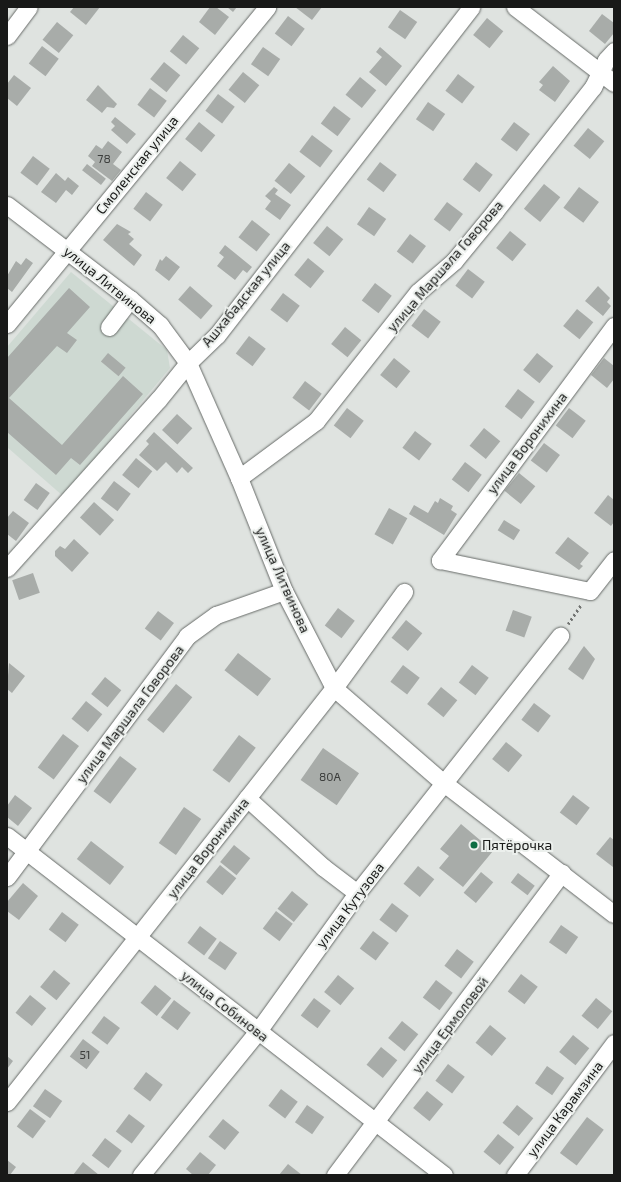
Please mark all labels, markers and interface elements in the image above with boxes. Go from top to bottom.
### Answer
street label: Смоленская улица [92,112,182,218]
house number: 78 [97,152,111,166]
street label: улица Маршала Говорова [383,197,507,335]
street label: Ашхабадская улица [198,238,294,350]
street label: улица Литвинова [60,243,160,327]
street label: улица Воронихина [483,389,571,497]
street label: улица Литвинова [252,525,314,635]
street label: улица Маршала Говорова [73,642,187,786]
house number: 80А [319,770,341,784]
street label: улица Воронихина [164,794,252,902]
place label: Пятёрочка [482,837,552,853]
marker: Пятёрочка [469,840,479,850]
street label: улица Кутузова [312,859,388,951]
street label: улица Собинова [178,967,272,1045]
street label: улица Ермоловой [408,973,492,1077]
house number: 51 [79,1048,91,1062]
street label: улица Карамзина [523,1058,607,1160]

